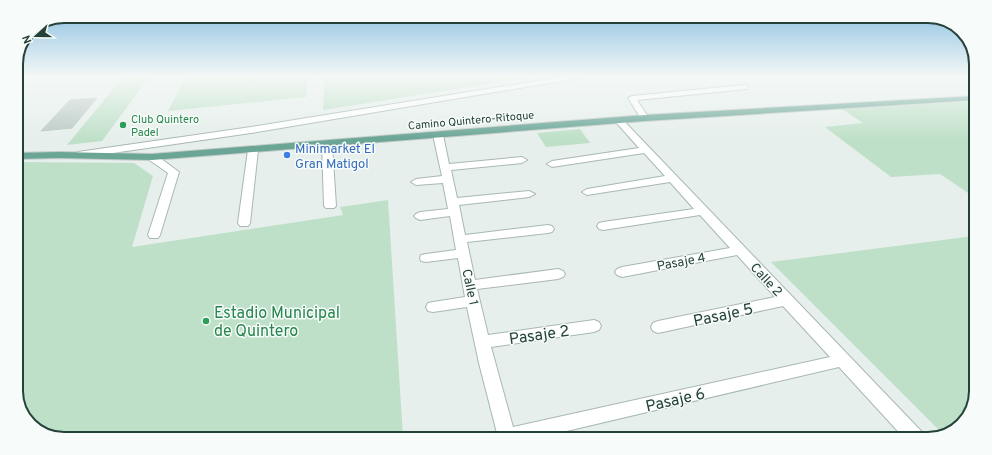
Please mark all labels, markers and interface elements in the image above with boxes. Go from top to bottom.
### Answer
north arrow [16,16,56,56]
text: N [20,33,36,45]
street label: Camino Quintero-Ritoque [407,109,535,133]
place label: Club Quintero Padel [131,113,199,140]
marker: Club Quintero Padel [118,120,128,130]
place label: Minimarket El Gran Matigol [295,142,375,173]
marker: Minimarket El Gran Matigol [282,150,292,160]
street label: Pasaje 4 [656,250,707,276]
street label: Calle 2 [746,260,785,300]
street label: Calle 1 [457,268,481,307]
street label: Pasaje 5 [692,300,755,332]
place label: Estadio Municipal de Quintero [214,304,340,342]
marker: Estadio Municipal de Quintero [201,316,211,326]
street label: Pasaje 2 [508,322,571,350]
street label: Pasaje 6 [644,384,707,417]

